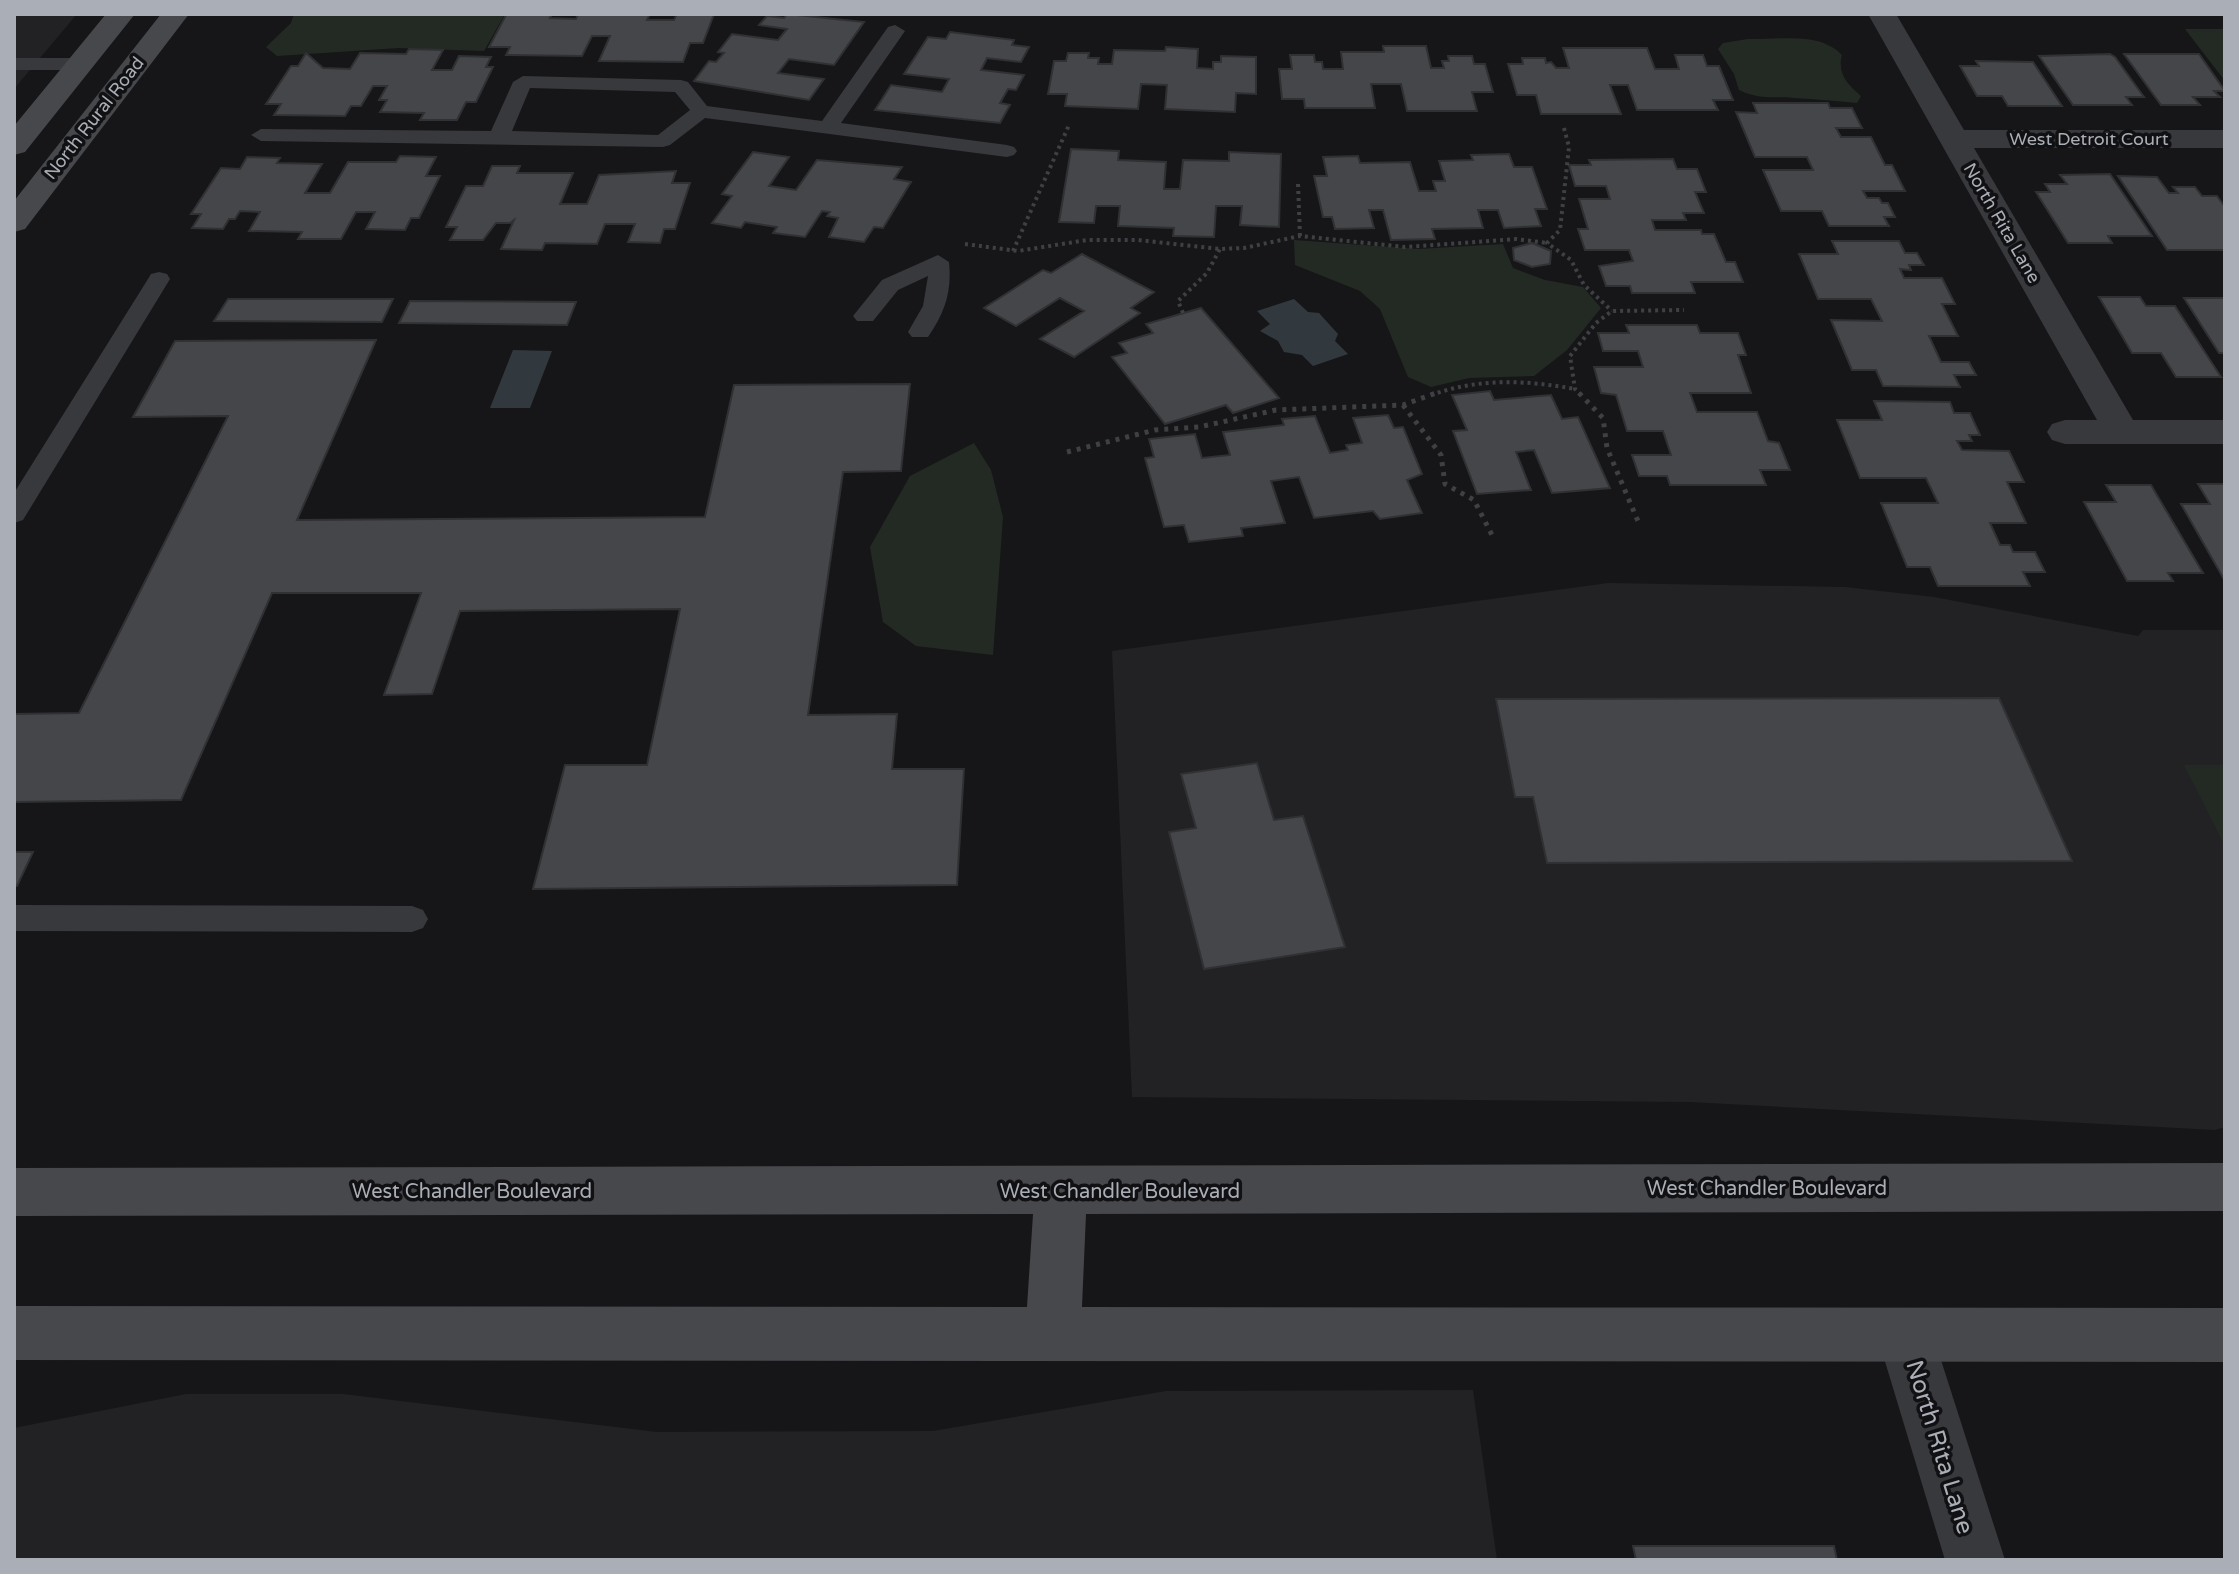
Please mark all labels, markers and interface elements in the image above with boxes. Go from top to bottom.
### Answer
street label: North Rural Road [39,52,149,184]
street label: West Detroit Court [2009,128,2169,150]
street label: North Rita Lane [1959,159,2045,287]
street label: West Chandler Boulevard [1647,1177,1887,1201]
street label: West Chandler Boulevard [352,1180,592,1204]
street label: West Chandler Boulevard [1000,1180,1240,1204]
street label: North Rita Lane [1899,1357,1980,1538]

